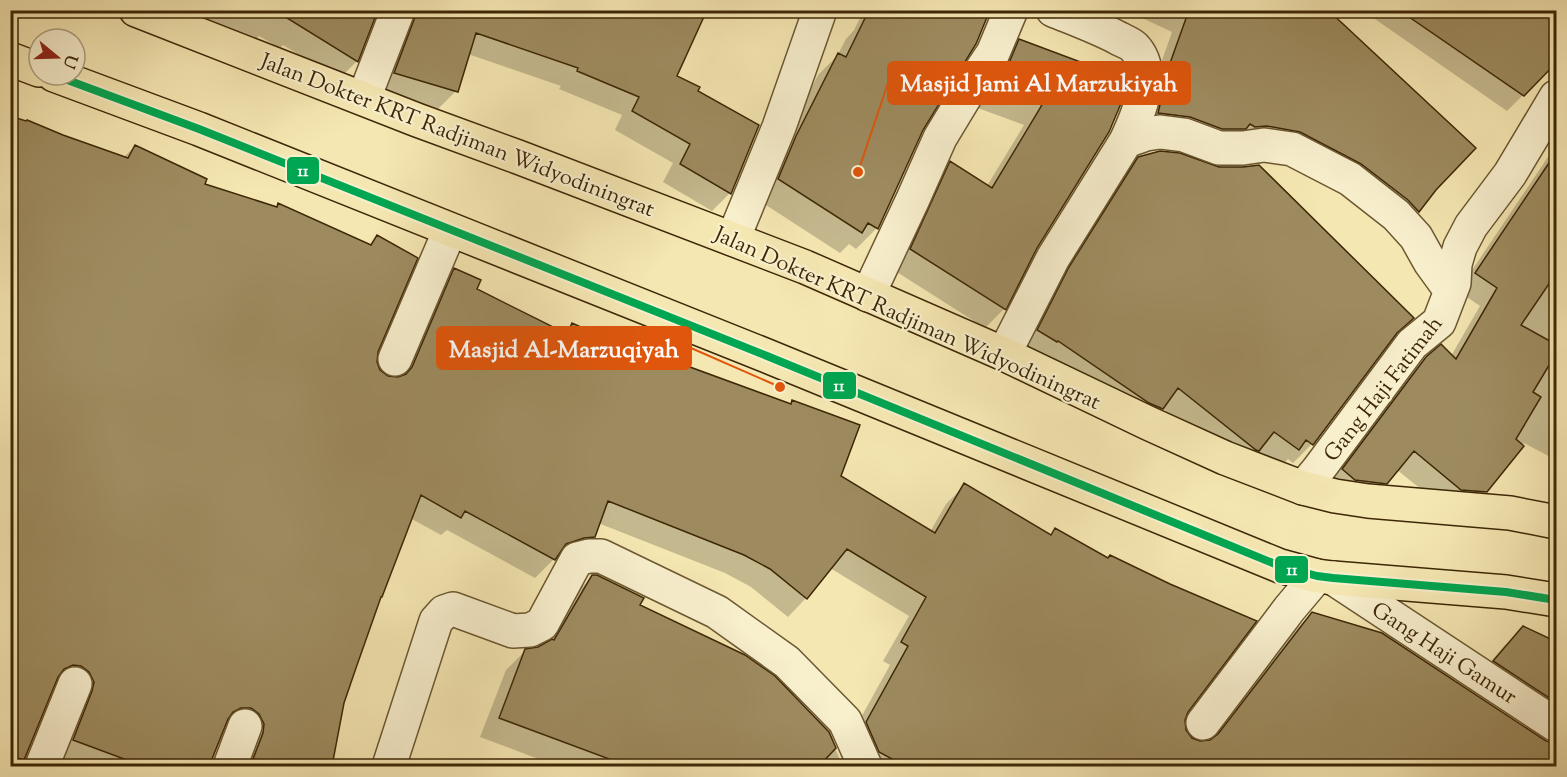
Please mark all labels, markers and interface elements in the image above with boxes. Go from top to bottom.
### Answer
north arrow [27,27,87,87]
street label: Jalan Dokter KRT Radjiman Widyodiningrat [254,46,659,227]
text: U [56,51,82,72]
callout: Masjid Jami Al Marzukiyah [888,62,1190,104]
text: Masjid Jami Al Marzukiyah [900,68,1179,102]
line badge: 11 [286,156,320,185]
text: 11 [298,161,309,184]
street label: Jalan Dokter KRT Radjiman Widyodiningrat [708,219,1105,420]
street label: Gang Haji Fatimah [1317,310,1452,470]
callout: Masjid Al-Marzuqiyah [437,327,691,369]
text: Masjid Al-Marzuqiyah [449,334,680,368]
line badge: 11 [822,371,857,400]
text: 11 [834,376,845,399]
line badge: 11 [1274,555,1309,584]
text: 11 [1287,560,1298,583]
street label: Gang Haji Gamur [1364,595,1522,714]

